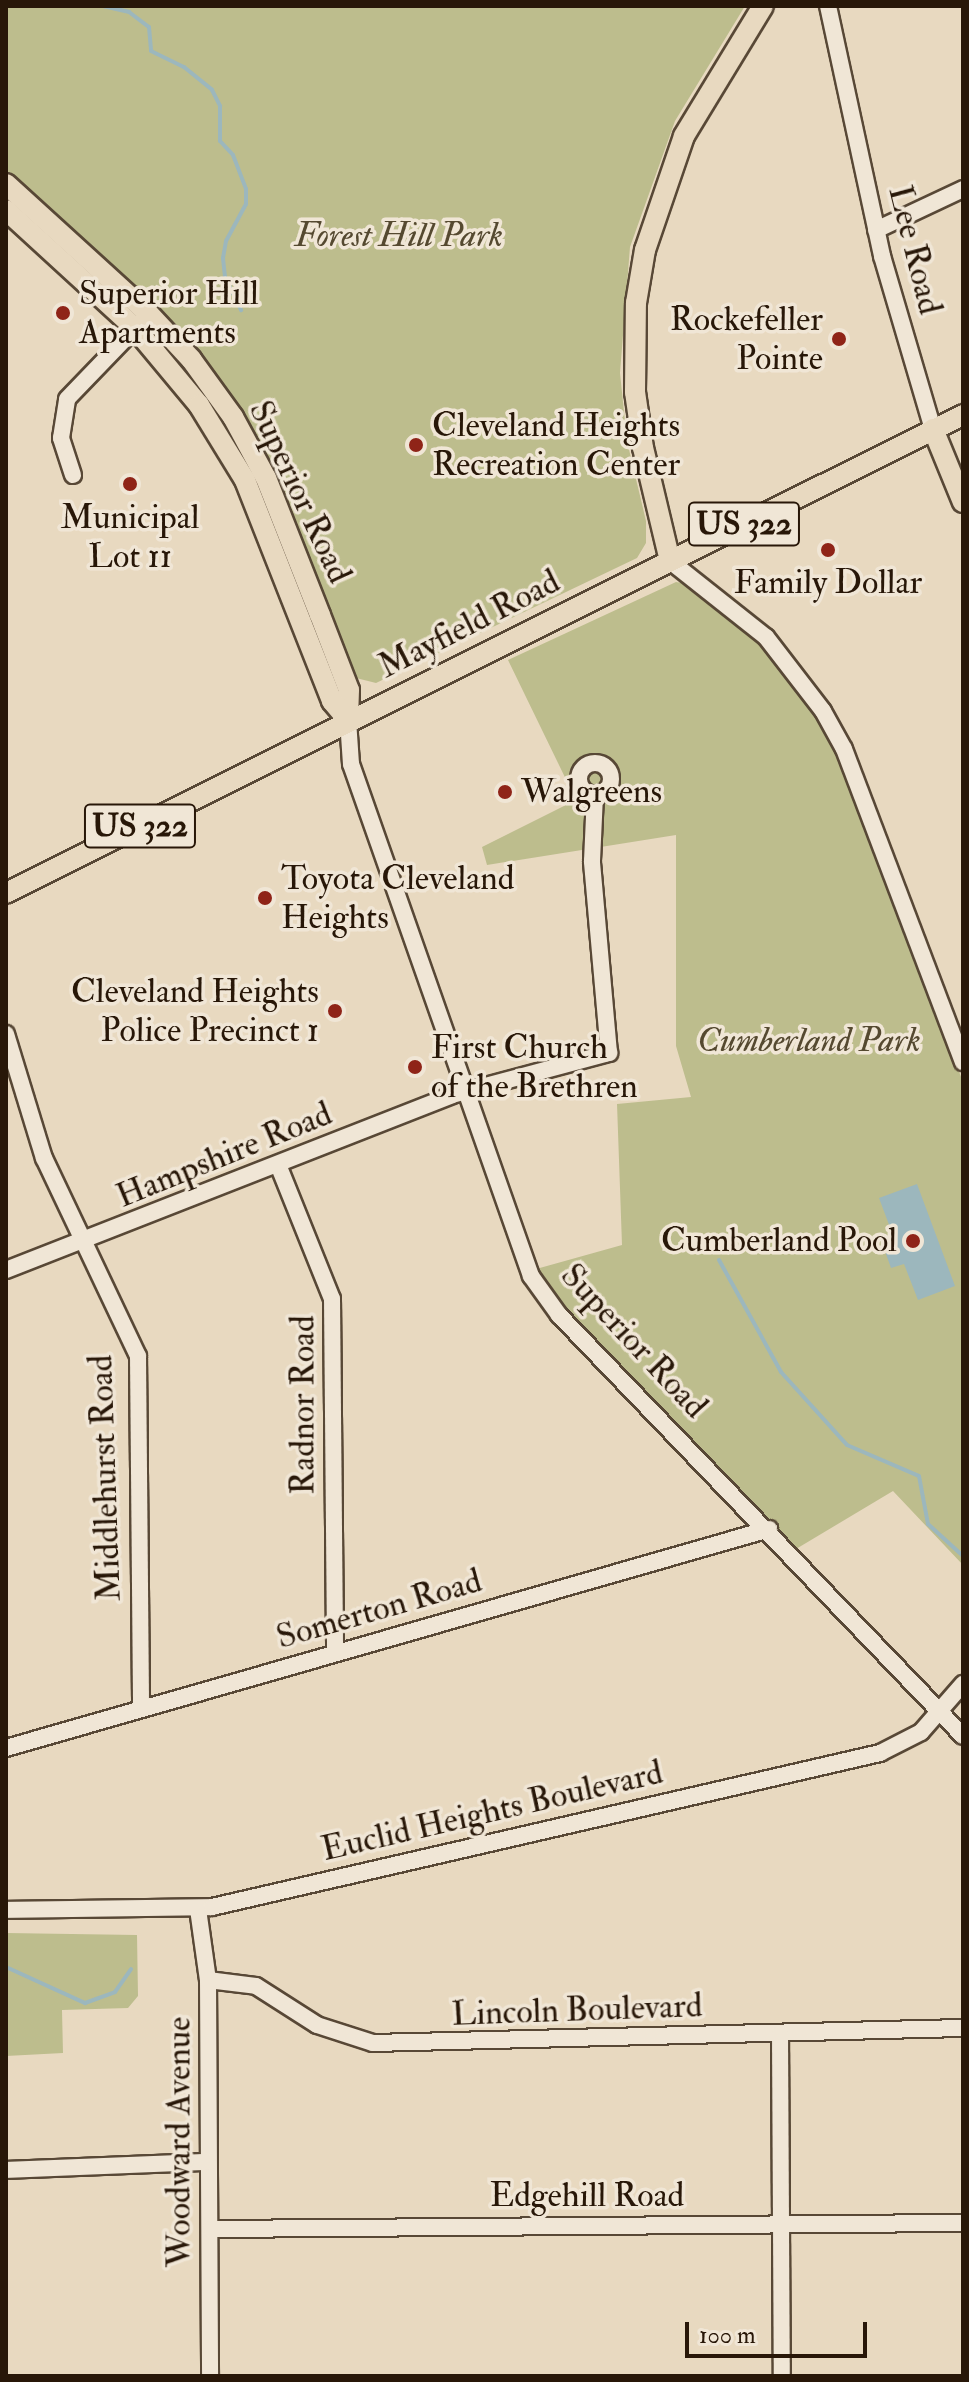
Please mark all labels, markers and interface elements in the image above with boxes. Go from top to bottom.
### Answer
street label: Lee Road [879,181,951,319]
park label: Forest Hill Park [295,216,503,256]
place label: Superior Hill Apartments [79,273,259,352]
place label: Rockefeller Pointe [670,299,823,378]
marker: Superior Hill Apartments [54,304,72,322]
marker: Rockefeller Pointe [830,330,848,348]
street label: Superior Road [240,394,360,590]
place label: Cleveland Heights Recreation Center [432,405,680,484]
marker: Cleveland Heights Recreation Center [407,436,425,454]
marker: Municipal Lot 11 [121,475,139,493]
road number: US 322 [686,496,802,552]
place label: Municipal Lot 11 [61,497,199,576]
marker: Family Dollar [819,541,837,559]
street label: Mayfield Road [372,561,566,687]
place label: Family Dollar [734,563,922,603]
place label: Walgreens [521,772,662,812]
marker: Walgreens [496,783,514,801]
road number: US 322 [82,798,198,854]
place label: Toyota Cleveland Heights [281,858,514,938]
marker: Toyota Cleveland Heights [256,889,274,907]
place label: Cleveland Heights Police Precinct 1 [71,971,319,1050]
marker: Cleveland Heights Police Precinct 1 [326,1002,344,1020]
park label: Cumberland Park [697,1021,921,1061]
place label: First Church of the Brethren [431,1027,638,1106]
marker: First Church of the Brethren [406,1058,424,1076]
street label: Hampshire Road [110,1093,338,1217]
place label: Cumberland Pool [661,1221,897,1261]
marker: Cumberland Pool [904,1232,922,1250]
street label: Superior Road [552,1255,716,1427]
street label: Radnor Road [283,1315,323,1495]
street label: Middlehurst Road [80,1354,130,1602]
street label: Somerton Road [272,1560,486,1658]
street label: Euclid Heights Boulevard [317,1752,667,1870]
street label: Lincoln Boulevard [451,1985,703,2035]
street label: Woodward Avenue [159,2017,199,2267]
street label: Edgehill Road [490,2176,684,2216]
scale bar [689,2306,871,2356]
text: 100 m [699,2320,756,2351]

